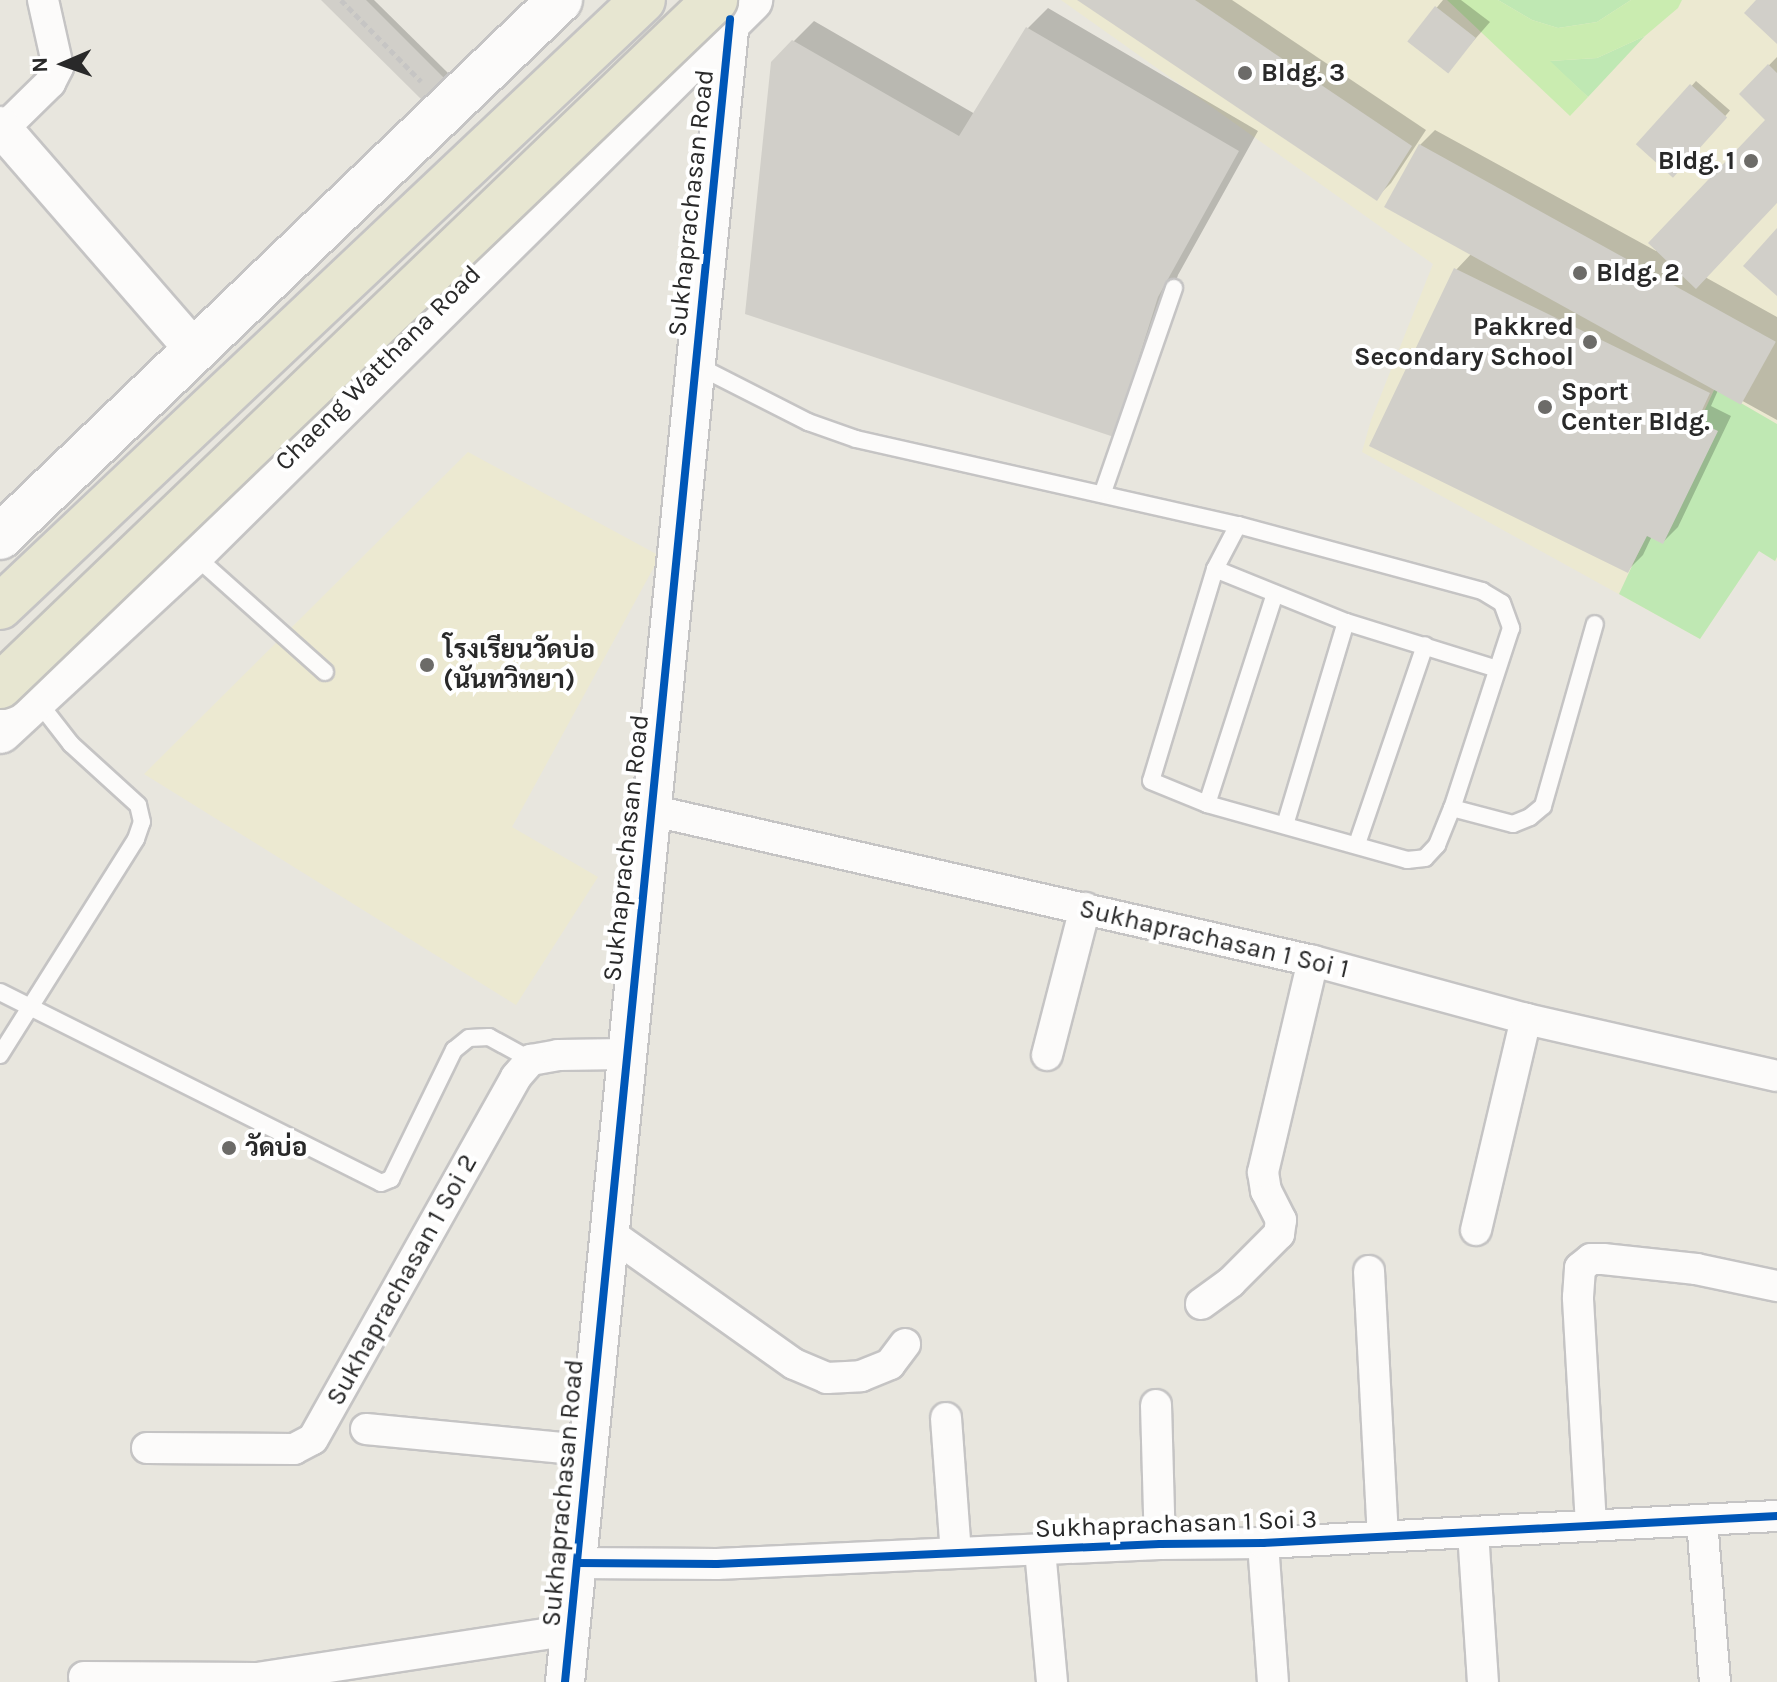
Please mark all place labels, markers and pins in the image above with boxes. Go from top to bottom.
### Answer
place label: Bldg. 3 [1261,57,1345,89]
marker: Bldg. 3 [1236,64,1254,82]
place label: Bldg. 1 [1658,145,1735,177]
marker: Bldg. 1 [1742,152,1760,170]
place label: Bldg. 2 [1596,257,1680,289]
marker: Bldg. 2 [1571,264,1589,282]
place label: Pakkred Secondary School [1354,311,1574,372]
marker: Pakkred Secondary School [1581,333,1599,351]
place label: Sport Center Bldg. [1561,376,1710,438]
marker: Sport Center Bldg. [1536,398,1554,416]
place label: โรงเรียนวัดบ่อ (นันทวิทยา) [443,634,595,696]
marker: โรงเรียนวัดบ่อ (นันทวิทยา) [418,656,436,674]
place label: วัดบ่อ [245,1132,307,1164]
marker: วัดบ่อ [220,1139,238,1157]

